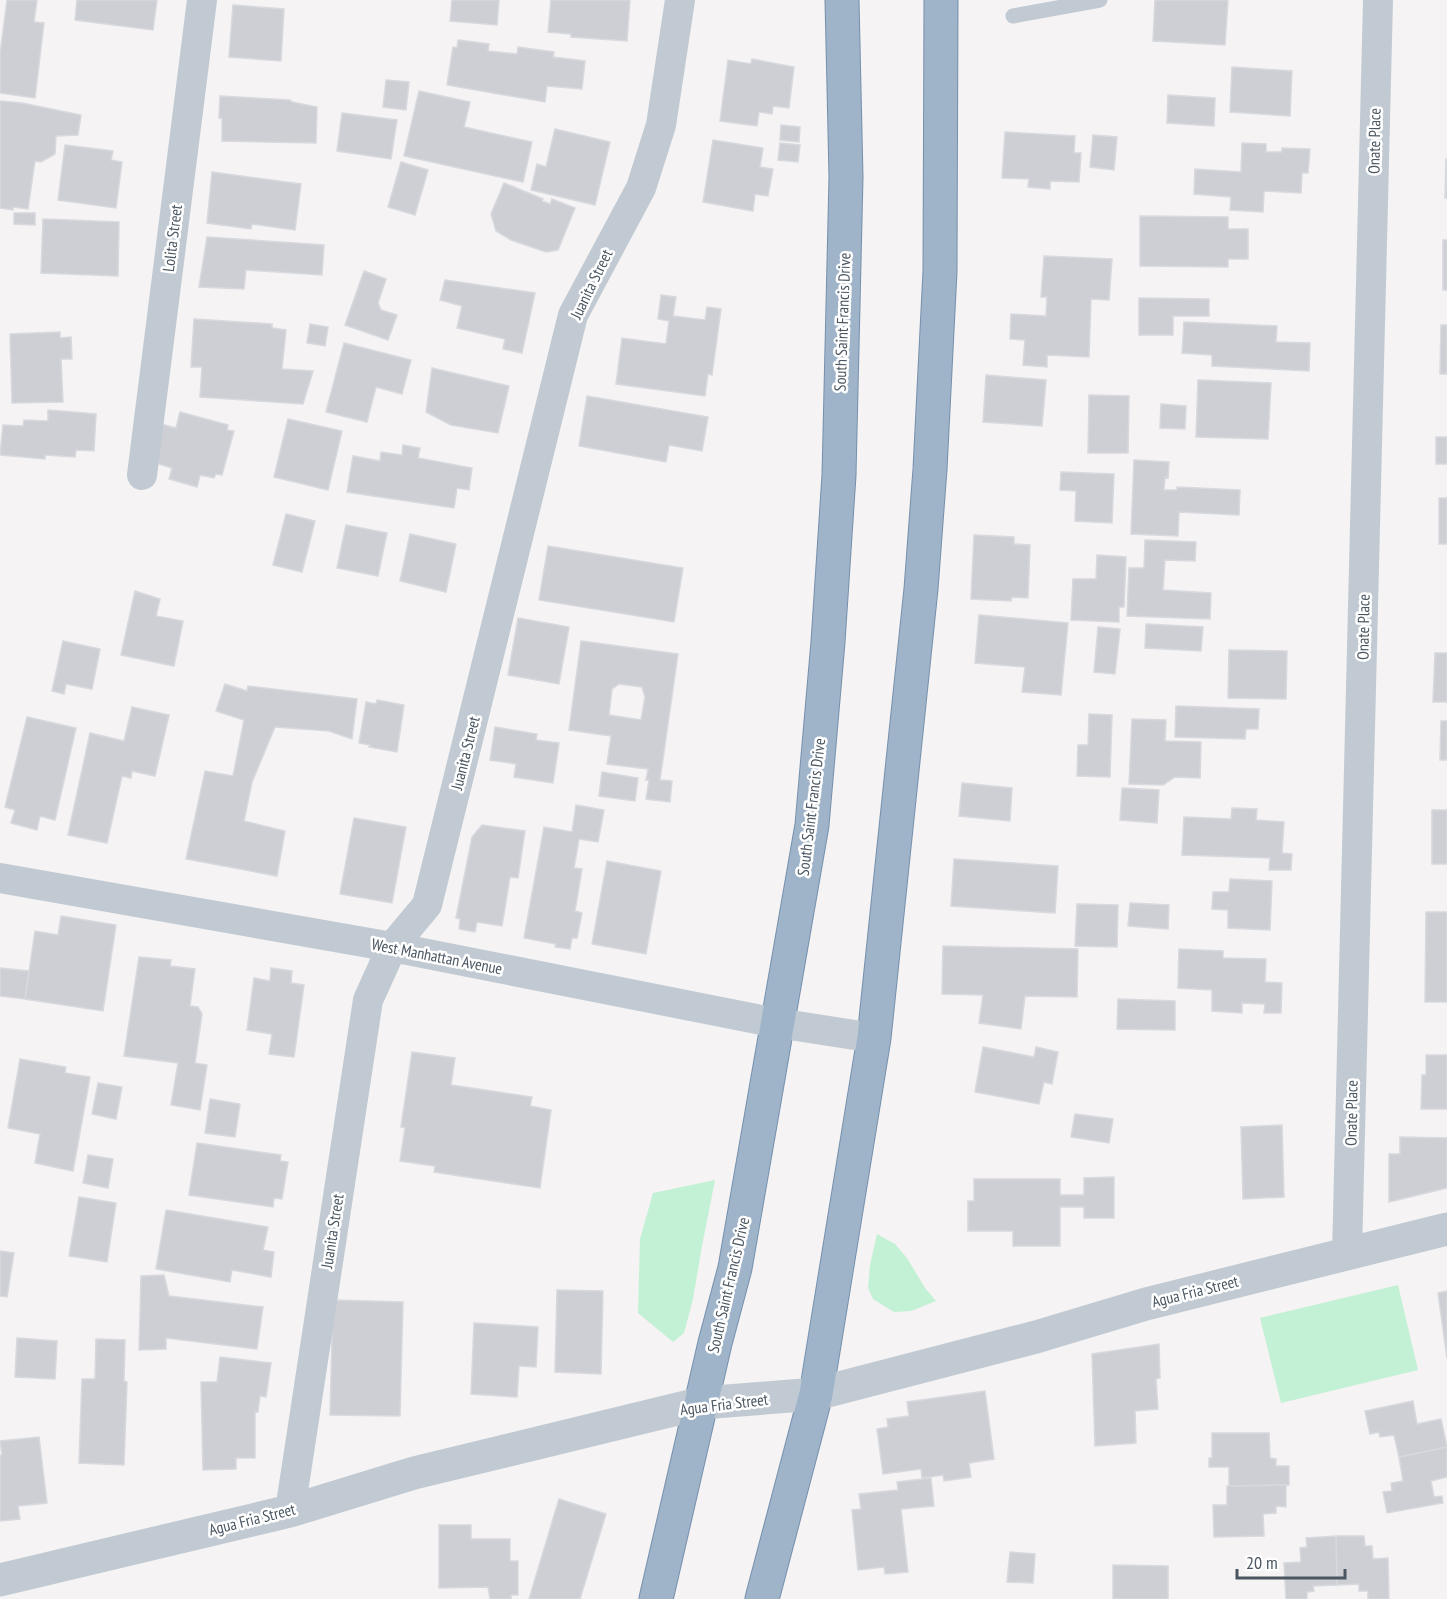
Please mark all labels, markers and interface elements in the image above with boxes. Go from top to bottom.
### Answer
street label: Onate Place [1363,108,1385,174]
street label: Lolita Street [158,203,186,273]
street label: Juanita Street [565,245,617,323]
street label: South Saint Francis Drive [830,252,854,392]
street label: Onate Place [1352,594,1374,660]
street label: Juanita Street [446,714,484,793]
street label: South Saint Francis Drive [793,737,829,877]
street label: West Manhattan Avenue [370,934,504,978]
street label: Onate Place [1340,1080,1362,1146]
street label: Juanita Street [316,1192,348,1271]
street label: South Saint Francis Drive [703,1215,753,1355]
street label: Agua Fria Street [1150,1270,1241,1311]
street label: Agua Fria Street [679,1389,770,1419]
street label: Agua Fria Street [207,1498,298,1539]
scale bar [1237,1542,1345,1580]
text: 20 m [1246,1551,1278,1574]

